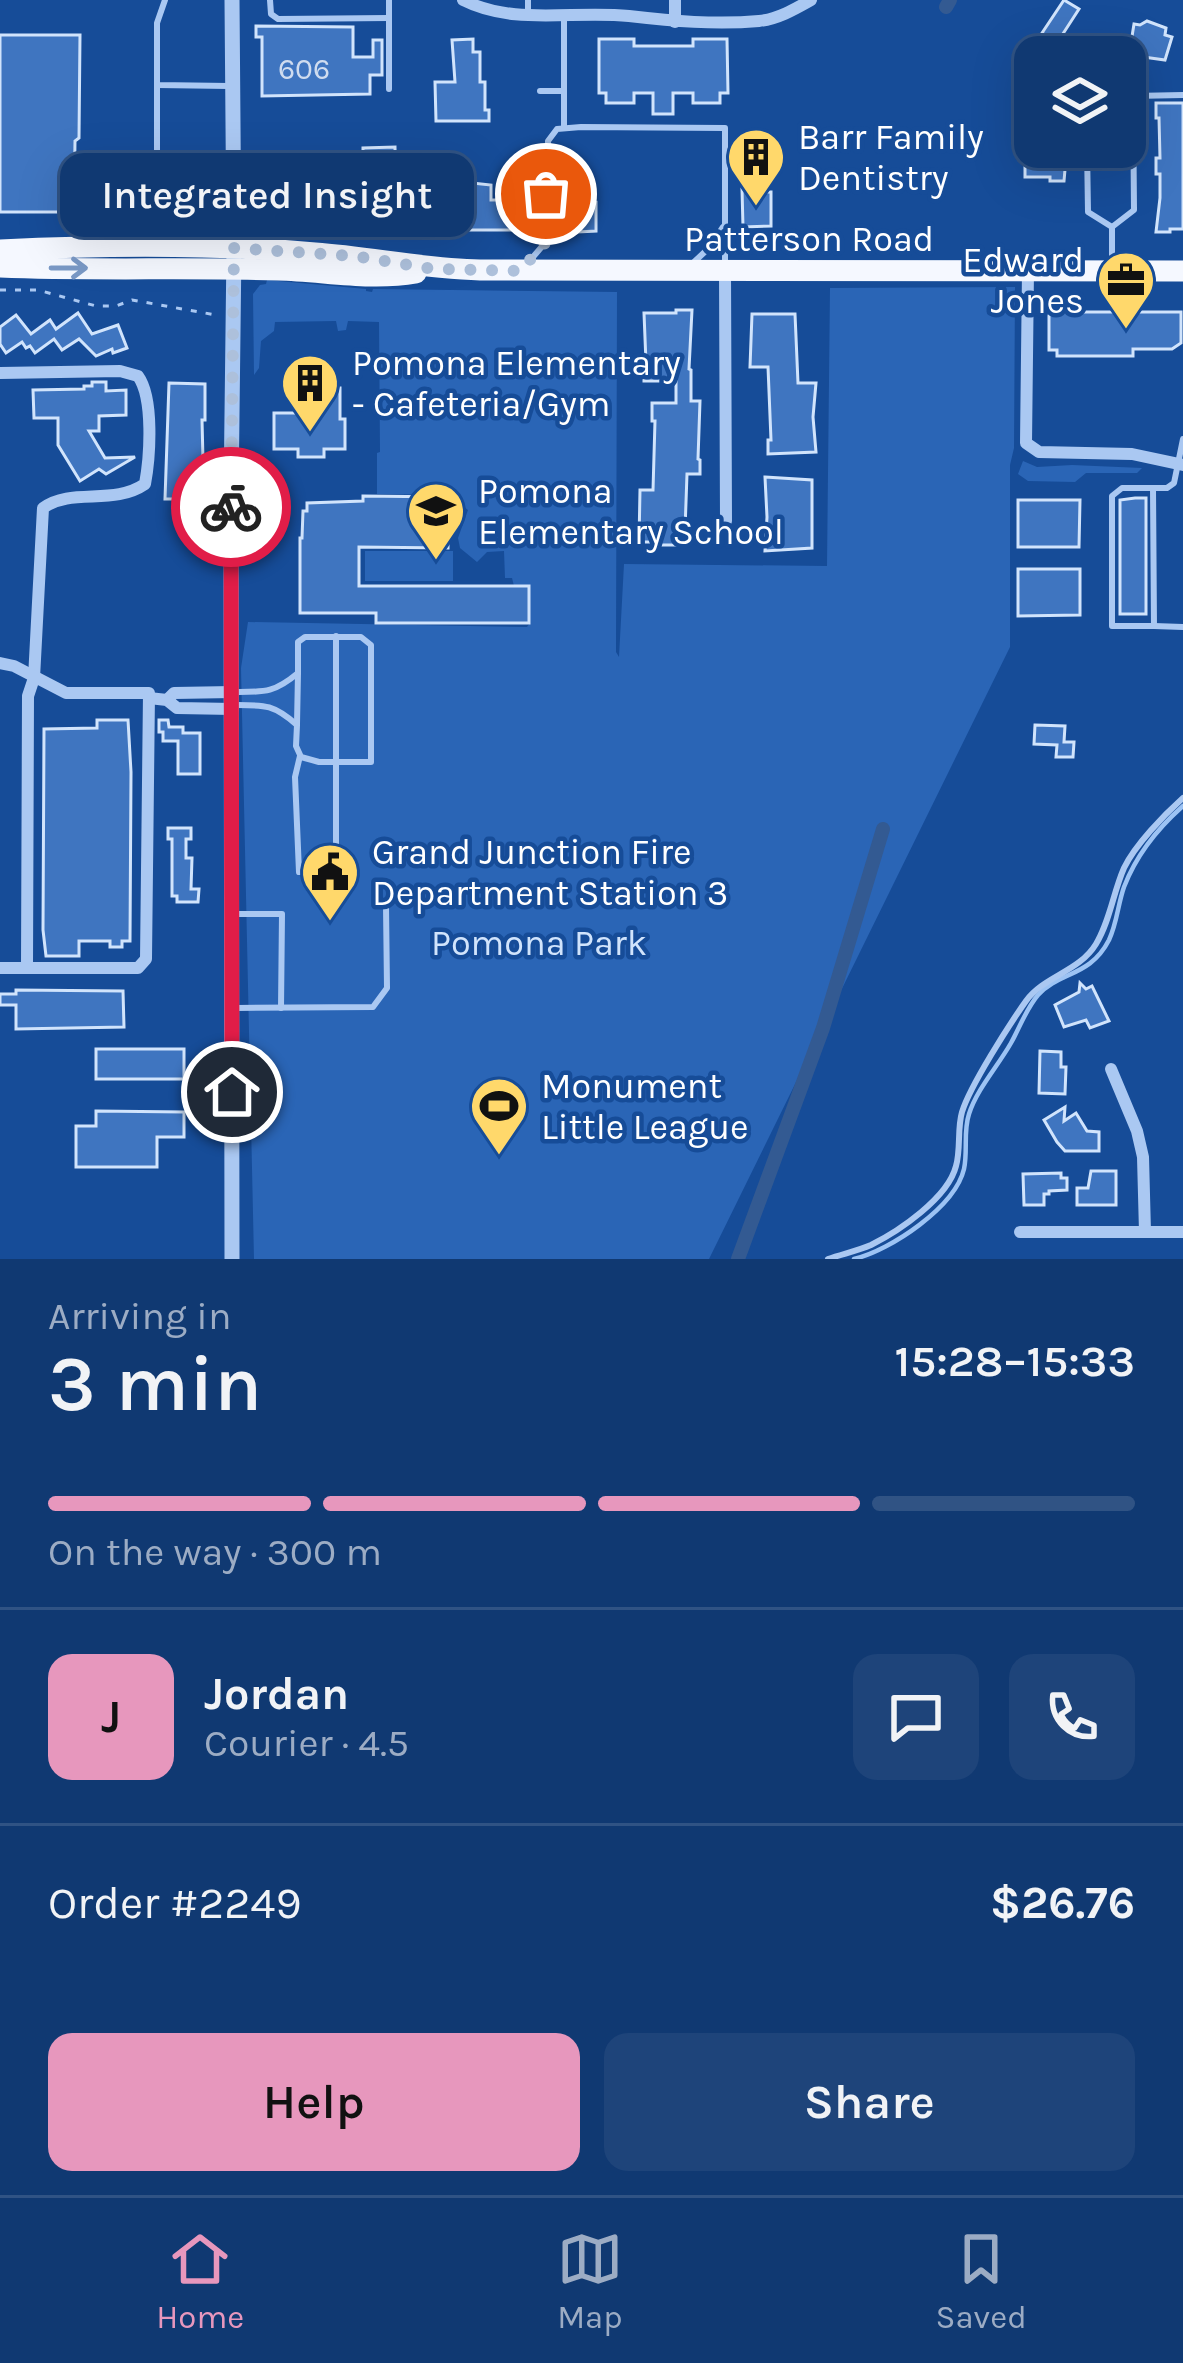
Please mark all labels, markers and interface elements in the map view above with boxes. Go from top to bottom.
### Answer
map controls [1014,36,1146,168]
button: layers [1014,36,1146,168]
house number: 606 [278,51,330,87]
place label: Barr Family Dentistry [798,116,984,199]
building icon: Barr Family Dentistry [725,126,787,208]
pin [495,143,597,245]
callout: Integrated Insight [60,152,474,236]
icon: bag [513,161,579,227]
text: Integrated Insight [102,172,432,218]
street label: Patterson Road [684,218,934,260]
place label: Edward Jones [962,239,1084,322]
office icon: Edward Jones [1095,249,1157,331]
one-way arrow [49,257,88,279]
place label: Pomona Elementary - Cafeteria/Gym [352,342,681,425]
building icon: Pomona Elementary - Cafeteria/Gym [279,352,341,434]
courier [171,447,291,567]
place label: Pomona Elementary School [478,470,784,553]
icon: bike [198,474,264,540]
school or university icon: Pomona Elementary School [405,480,467,562]
place label: Grand Junction Fire Department Station 3 [372,831,728,914]
public building icon: Grand Junction Fire Department Station 3 [299,841,361,923]
park label: Pomona Park [431,922,647,964]
pin [181,1041,283,1143]
icon: home [199,1059,265,1125]
place label: Monument Little League [541,1065,749,1148]
sports icon: Monument Little League [468,1075,530,1157]
text: Arriving in [48,1293,231,1339]
text: 15:28–15:33 [895,1335,1135,1387]
text: 3 min [48,1338,262,1430]
text: On the way · 300 m [48,1529,382,1575]
button: chat [853,1654,979,1780]
button: phone [1009,1654,1135,1780]
text: Jordan [204,1668,349,1720]
text: J [101,1691,121,1743]
text: Courier · 4.5 [204,1720,409,1766]
text: Order #2249 [48,1877,302,1929]
text: $26.76 [990,1877,1135,1929]
button: Help [48,2033,580,2171]
button: Share [604,2033,1135,2171]
tab: Home [156,2226,244,2336]
tab: Map [557,2226,623,2336]
tab: Saved [935,2226,1027,2336]

